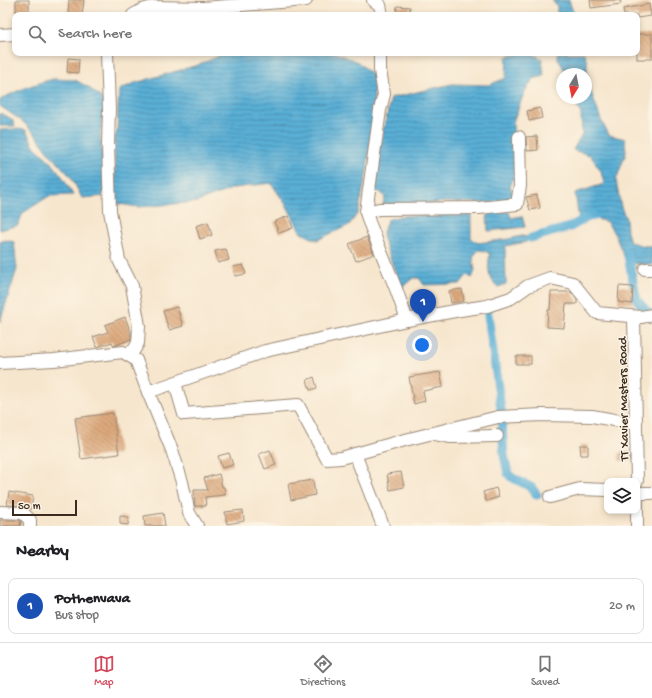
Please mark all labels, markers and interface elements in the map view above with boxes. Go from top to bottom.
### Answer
search box [12,12,640,56]
icon: search [26,23,48,45]
text: Search here [58,25,132,43]
north arrow [556,68,592,104]
pin: 1 [410,289,436,322]
your location [412,335,432,355]
street label: TT Xavier Masters Road [616,335,633,462]
map controls [604,478,640,514]
button: layers [604,478,640,514]
scale bar [12,498,77,517]
text: 50 m [18,501,40,513]
text: Nearby [16,542,69,562]
text: Pothenvava [55,590,130,608]
text: 1 [27,599,33,614]
text: 20 m [609,599,635,614]
text: Bus stop [55,608,99,623]
tab: Map [93,653,115,689]
tab: Directions [301,653,345,689]
tab: Saved [531,653,559,689]

